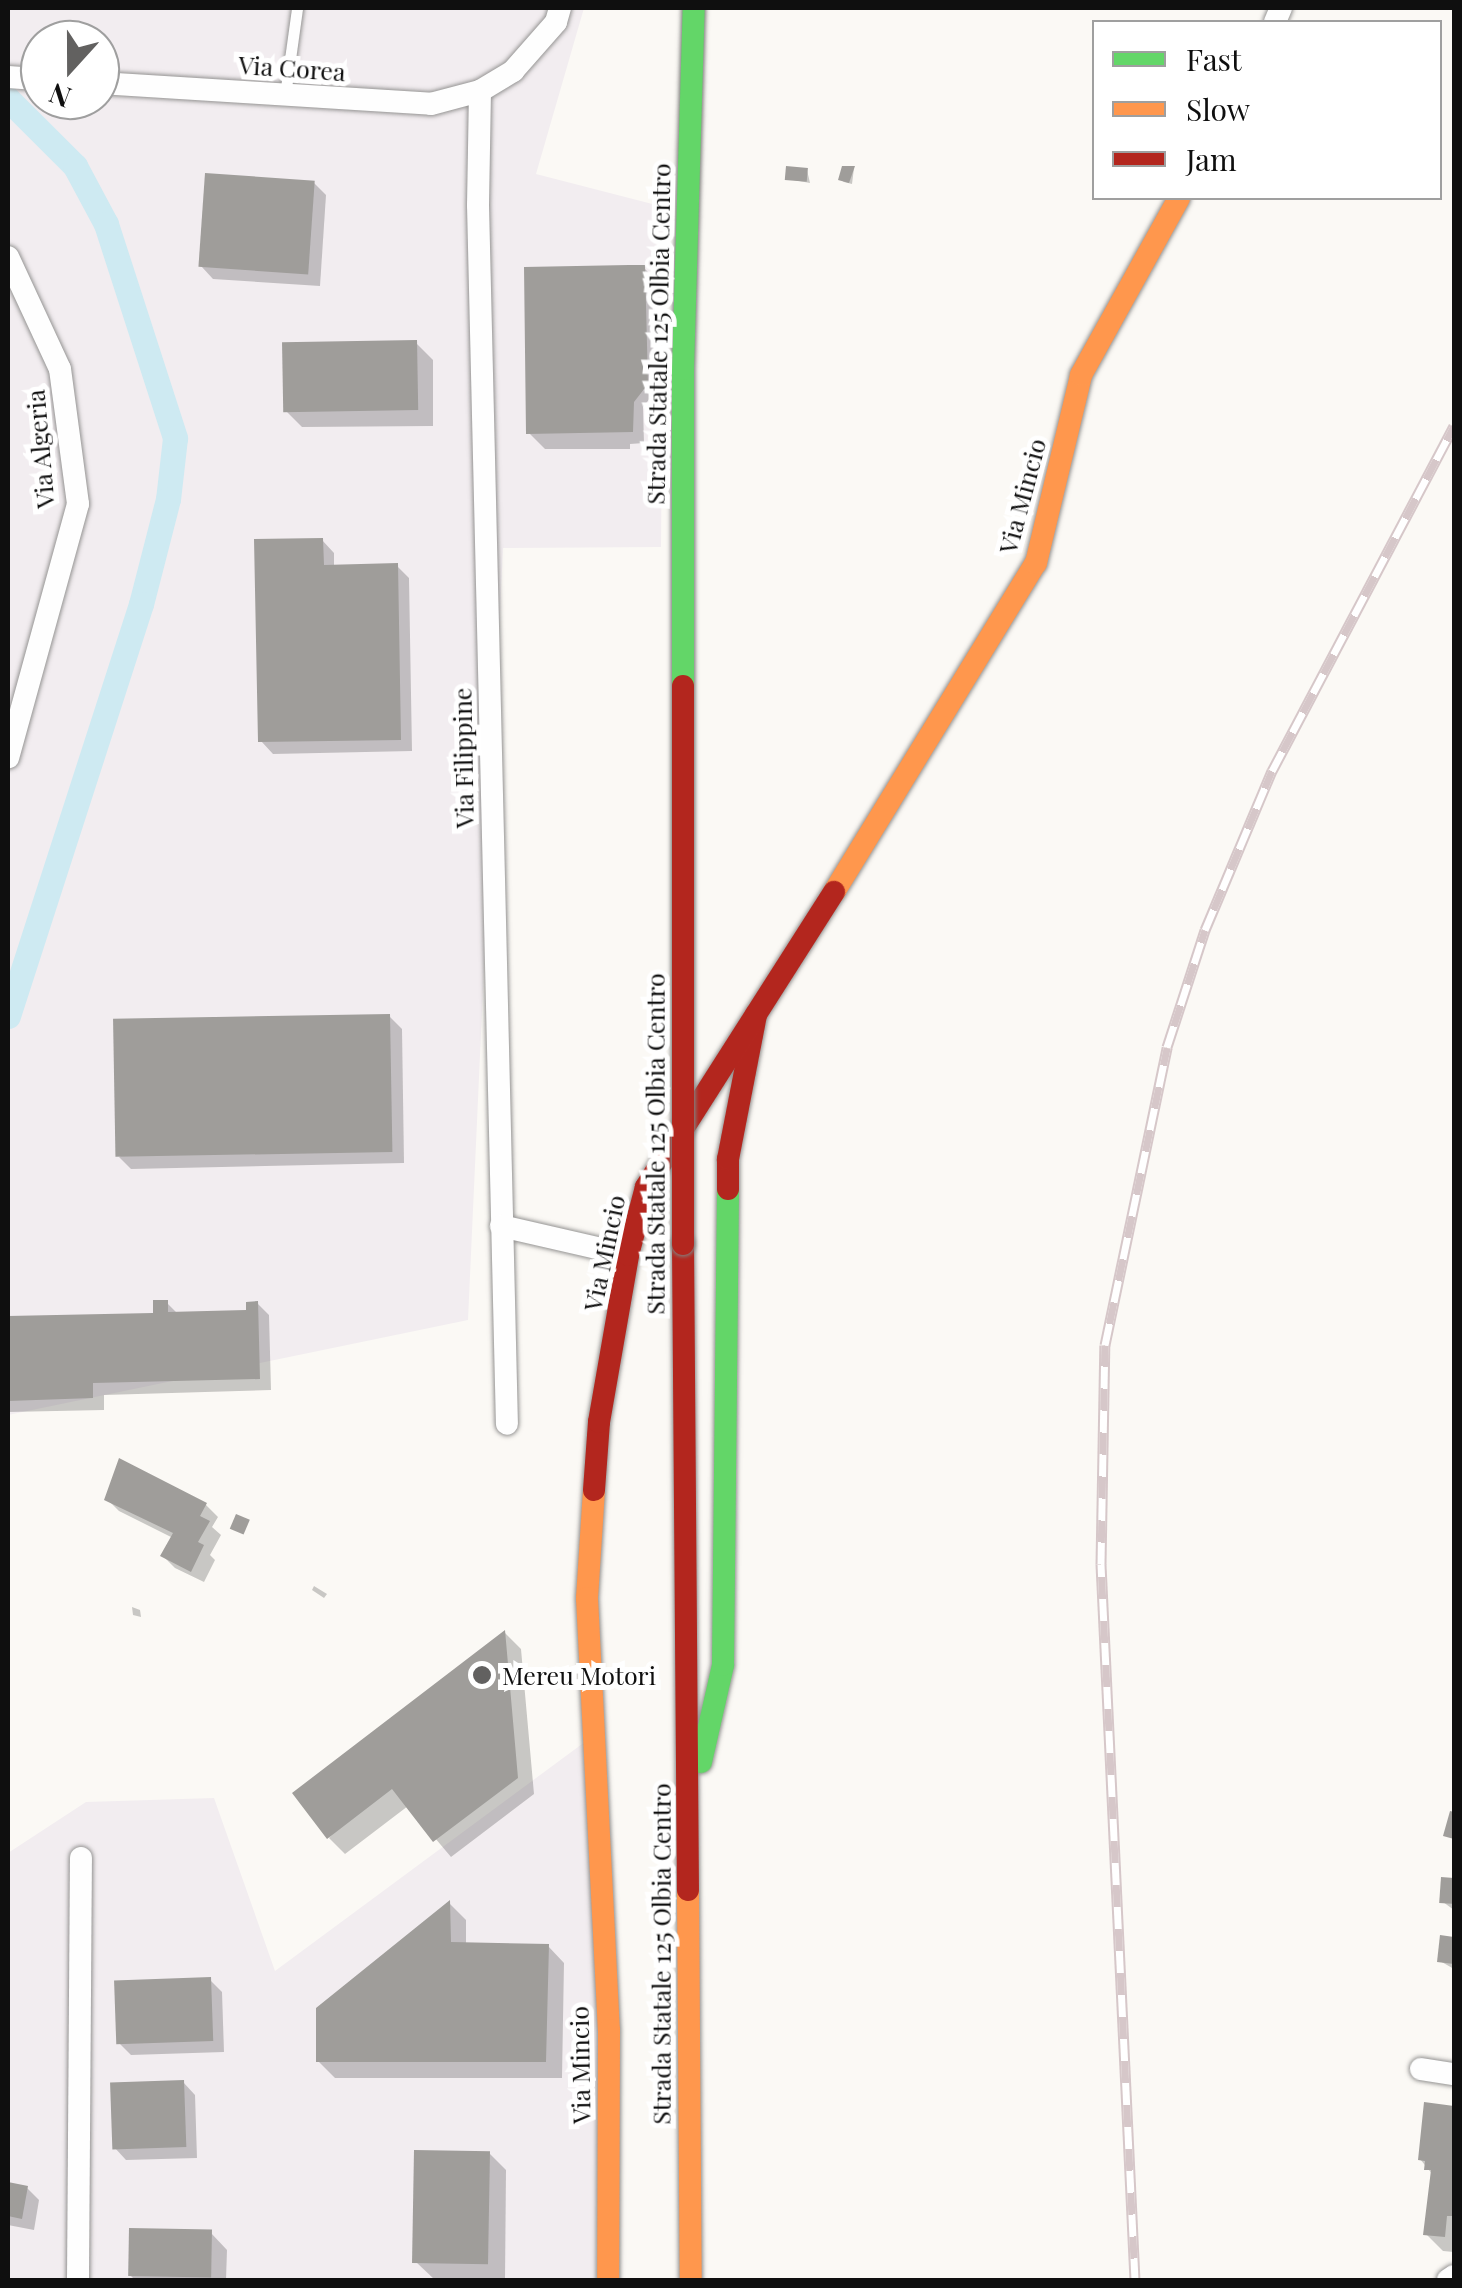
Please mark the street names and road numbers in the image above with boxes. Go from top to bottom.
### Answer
street label: Via Corea [237,49,347,87]
street label: Strada Statale 125 Olbia Centro [640,163,676,505]
street label: Via Algeria [20,388,60,510]
street label: Via Mincio [992,435,1052,557]
street label: Via Filippine [447,687,479,829]
street label: Strada Statale 125 Olbia Centro [640,973,670,1315]
street label: Via Mincio [577,1192,631,1314]
street label: Strada Statale 125 Olbia Centro [646,1783,676,2125]
street label: Via Mincio [564,2006,596,2124]

